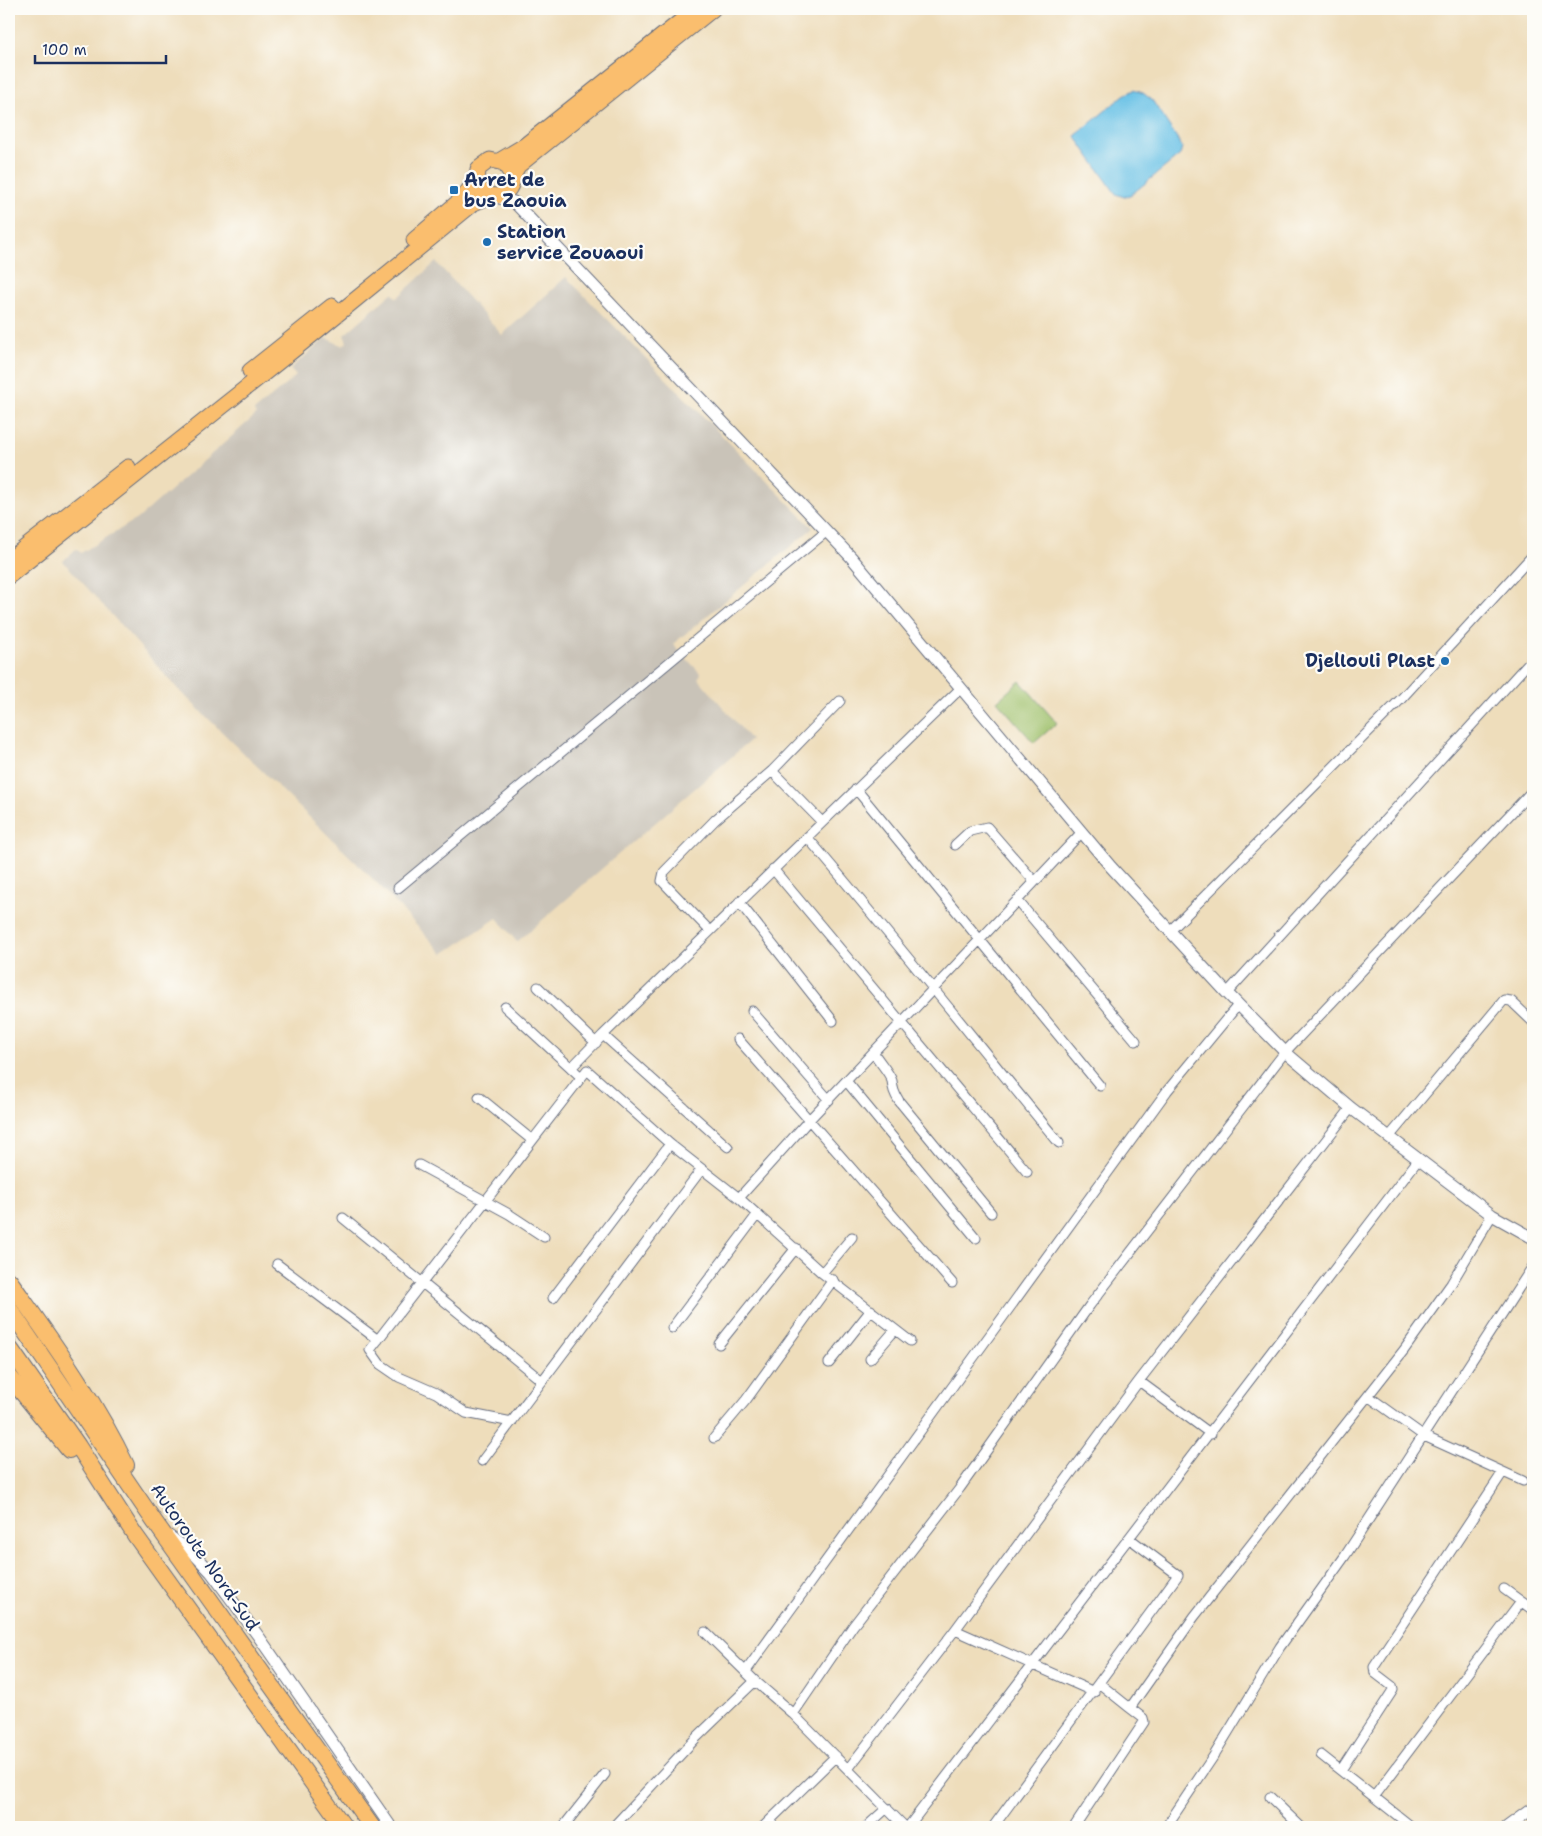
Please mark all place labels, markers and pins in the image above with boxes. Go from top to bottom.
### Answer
place label: Arret de bus Zaouia [464,168,567,213]
marker: Arret de bus Zaouia [448,184,460,196]
place label: Station service Zouaoui [497,220,644,265]
marker: Station service Zouaoui [481,236,493,248]
place label: Djellouli Plast [1305,649,1435,673]
marker: Djellouli Plast [1439,655,1451,667]

